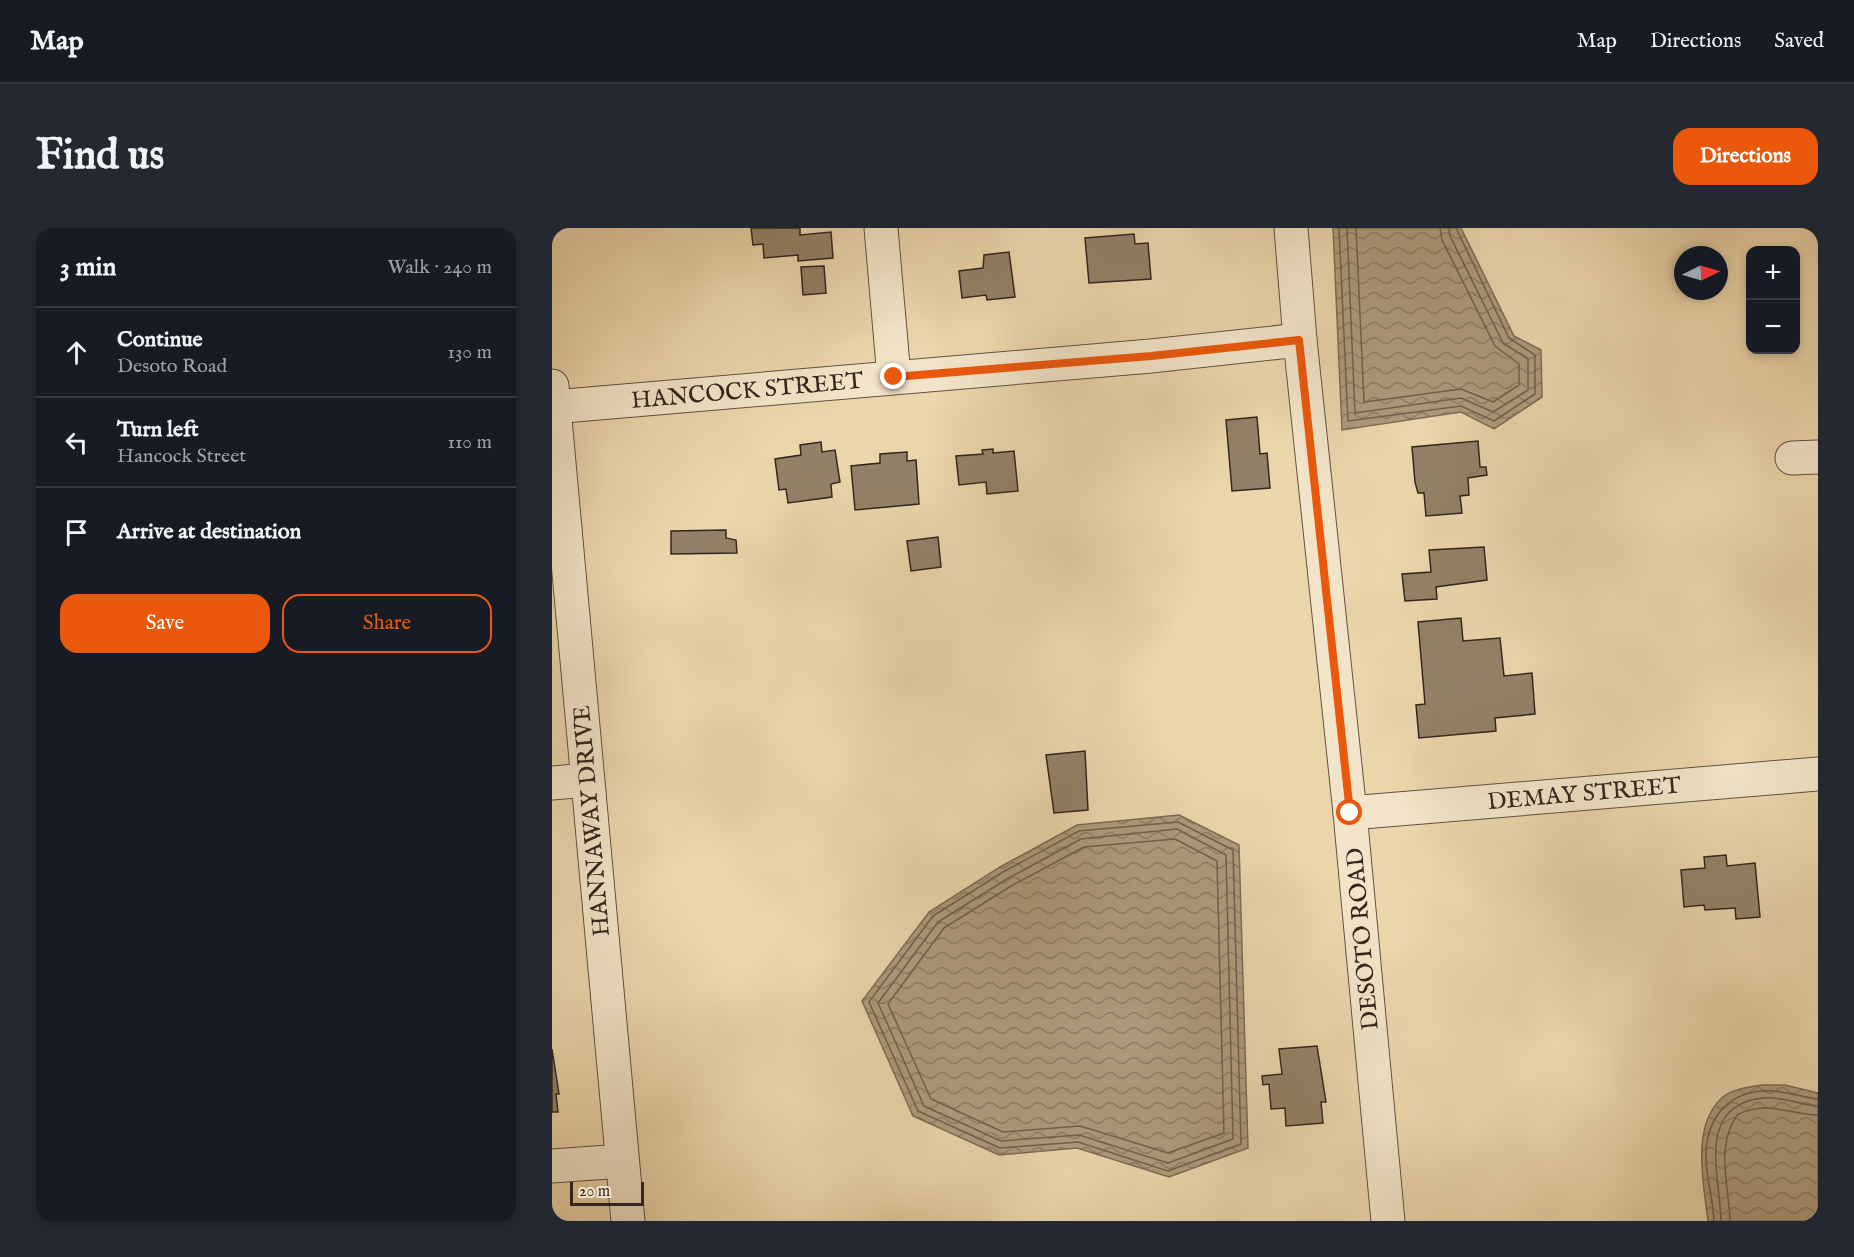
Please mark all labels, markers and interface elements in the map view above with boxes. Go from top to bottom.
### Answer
text: Map [30,24,84,59]
text: Map [1577,28,1617,55]
text: Directions [1650,28,1741,55]
text: Saved [1774,28,1824,55]
button: Directions [1673,128,1818,185]
text: Find us [36,130,164,183]
north arrow [1674,246,1728,300]
map controls [1746,246,1800,354]
button: + [1746,246,1800,300]
text: 3 min [60,251,116,284]
text: Walk · 240 m [387,255,492,280]
button: − [1746,300,1800,354]
text: Continue [117,326,203,354]
icon: ahead [60,336,93,369]
text: 130 m [447,340,492,365]
text: Desoto Road [117,354,227,379]
route end [880,363,906,389]
street label: HANCOCK STREET [630,366,865,417]
text: Turn left [117,416,199,444]
icon: left [60,426,93,459]
text: 110 m [448,430,492,455]
text: Hancock Street [117,444,246,469]
icon: arrive [60,516,93,549]
text: Arrive at destination [117,518,301,546]
button: Save [60,594,270,653]
button: Share [282,594,492,653]
street label: HANNAWAY DRIVE [567,704,618,938]
street label: DEMAY STREET [1486,771,1683,818]
route start [1336,799,1362,825]
street label: DESOTO ROAD [1340,846,1387,1031]
scale bar [570,1179,644,1206]
text: 20 m [579,1182,610,1202]

